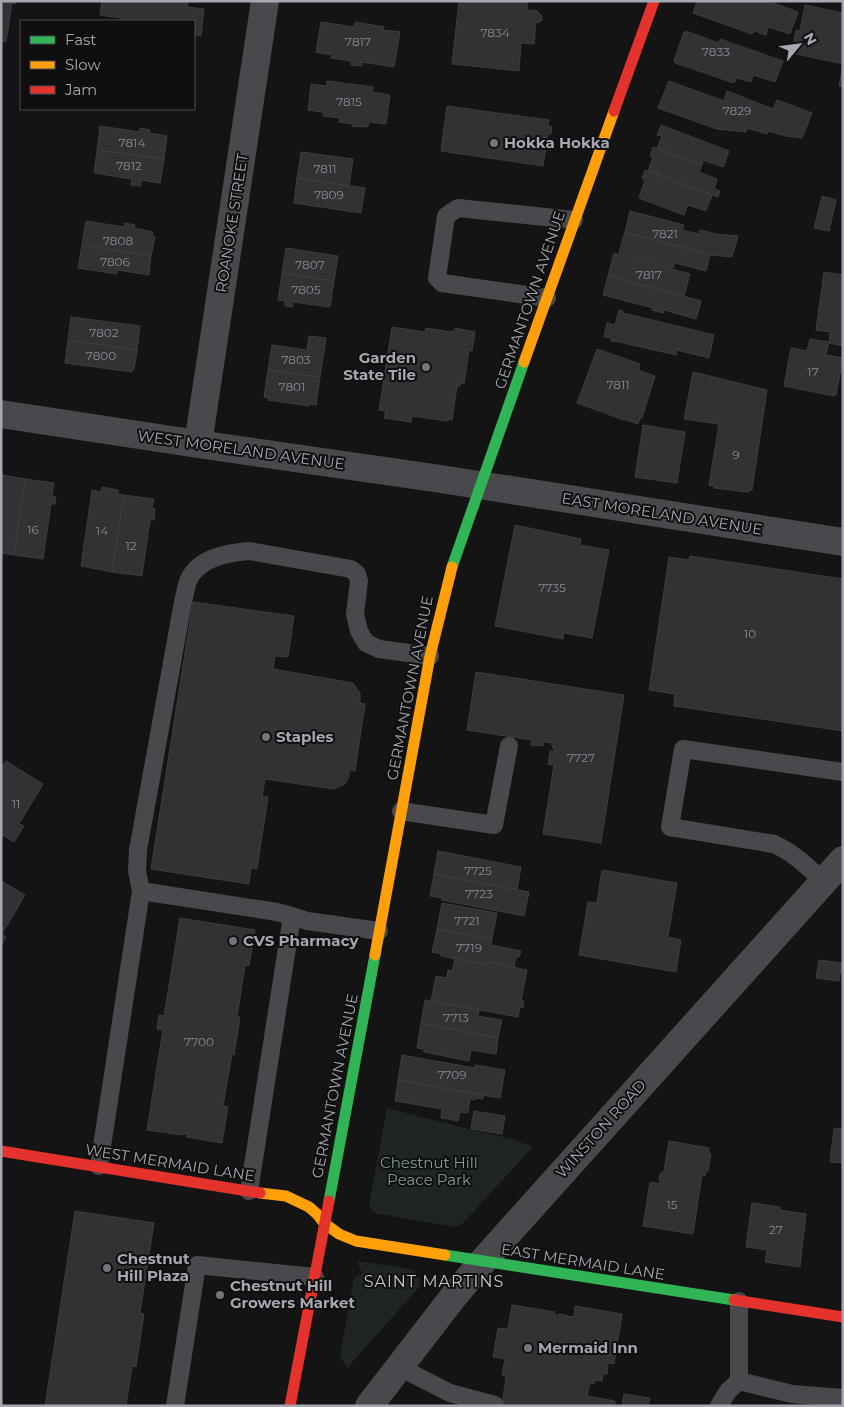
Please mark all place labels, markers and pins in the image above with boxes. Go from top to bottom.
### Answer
place label: Hokka Hokka [504,133,610,152]
marker: Hokka Hokka [488,137,500,149]
place label: Garden State Tile [343,348,416,384]
marker: Garden State Tile [420,361,432,373]
place label: Staples [276,727,333,746]
marker: Staples [260,731,272,743]
place label: CVS Pharmacy [243,931,360,950]
marker: CVS Pharmacy [227,935,239,947]
place label: Chestnut Hill Plaza [117,1249,190,1285]
marker: Chestnut Hill Plaza [101,1262,113,1274]
place label: Chestnut Hill Growers Market [230,1276,355,1312]
marker: Chestnut Hill Growers Market [214,1289,226,1301]
place label: Mermaid Inn [538,1338,638,1357]
marker: Mermaid Inn [522,1342,534,1354]

